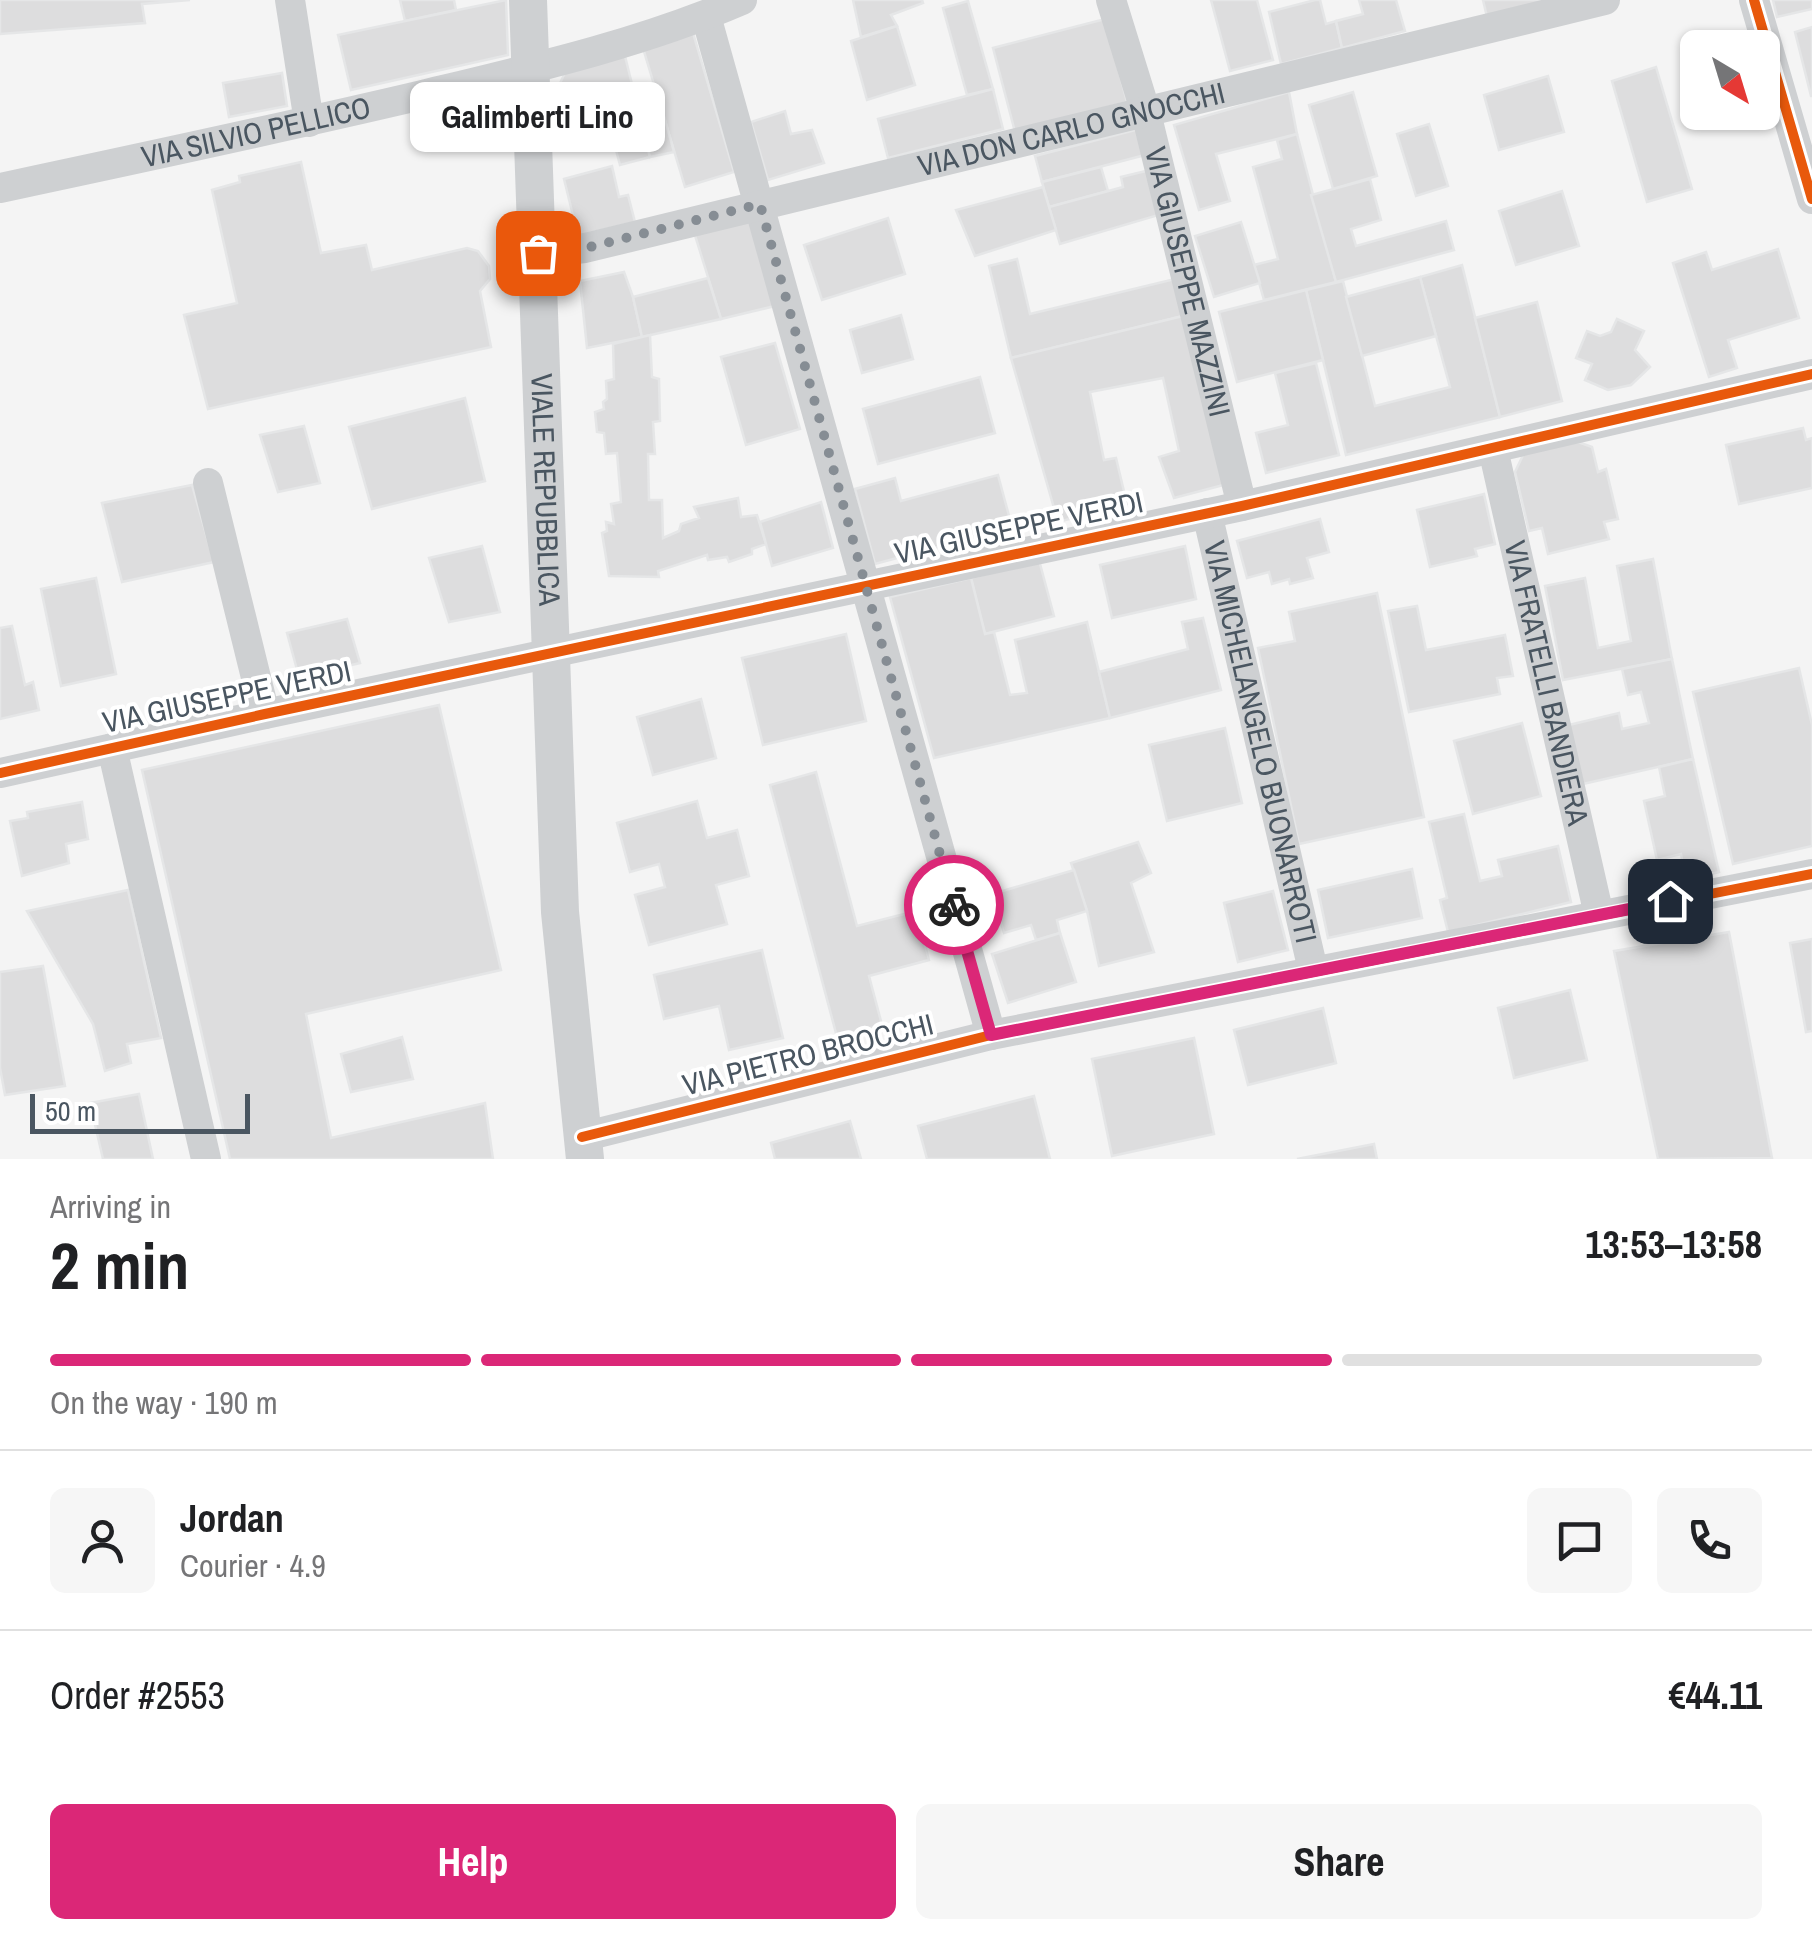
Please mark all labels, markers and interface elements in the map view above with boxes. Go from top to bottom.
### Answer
north arrow [1680,30,1780,130]
map controls [1680,30,1780,130]
street label: VIA DON CARLO GNOCCHI [914,72,1229,185]
callout: Galimberti Lino [410,83,666,153]
street label: VIA SILVIO PELLICO [138,87,374,176]
text: Galimberti Lino [441,95,634,138]
street label: VIA GIUSEPPE MAZZINI [1136,143,1240,420]
pin [496,211,581,296]
icon: bag [511,226,566,281]
street label: VIALE REPUBBLICA [522,373,570,607]
street label: VIA GIUSEPPE VERDI [891,481,1147,573]
street label: VIA MICHELANGELO BUONARROTI [1195,537,1327,947]
street label: VIA FRATELLI BANDIERA [1495,537,1599,830]
street label: VIA GIUSEPPE VERDI [99,650,355,742]
courier [904,855,1004,955]
pin [1628,859,1713,944]
icon: home [1643,874,1698,929]
icon: bike [927,878,982,933]
street label: VIA PIETRO BROCCHI [678,1004,937,1105]
scale bar [30,1089,250,1134]
text: 50 m [45,1092,96,1130]
text: Arriving in [50,1185,171,1228]
text: 13:53–13:58 [1585,1219,1762,1270]
text: 2 min [50,1222,189,1309]
text: On the way · 190 m [50,1381,278,1424]
button: person [50,1488,155,1593]
button: chat [1527,1488,1632,1593]
button: phone [1657,1488,1762,1593]
text: Jordan [180,1493,284,1544]
text: Courier · 4.9 [180,1544,326,1587]
text: Order #2553 [50,1670,225,1721]
text: €44.11 [1668,1670,1762,1721]
button: Help [50,1804,896,1919]
button: Share [916,1804,1762,1919]

